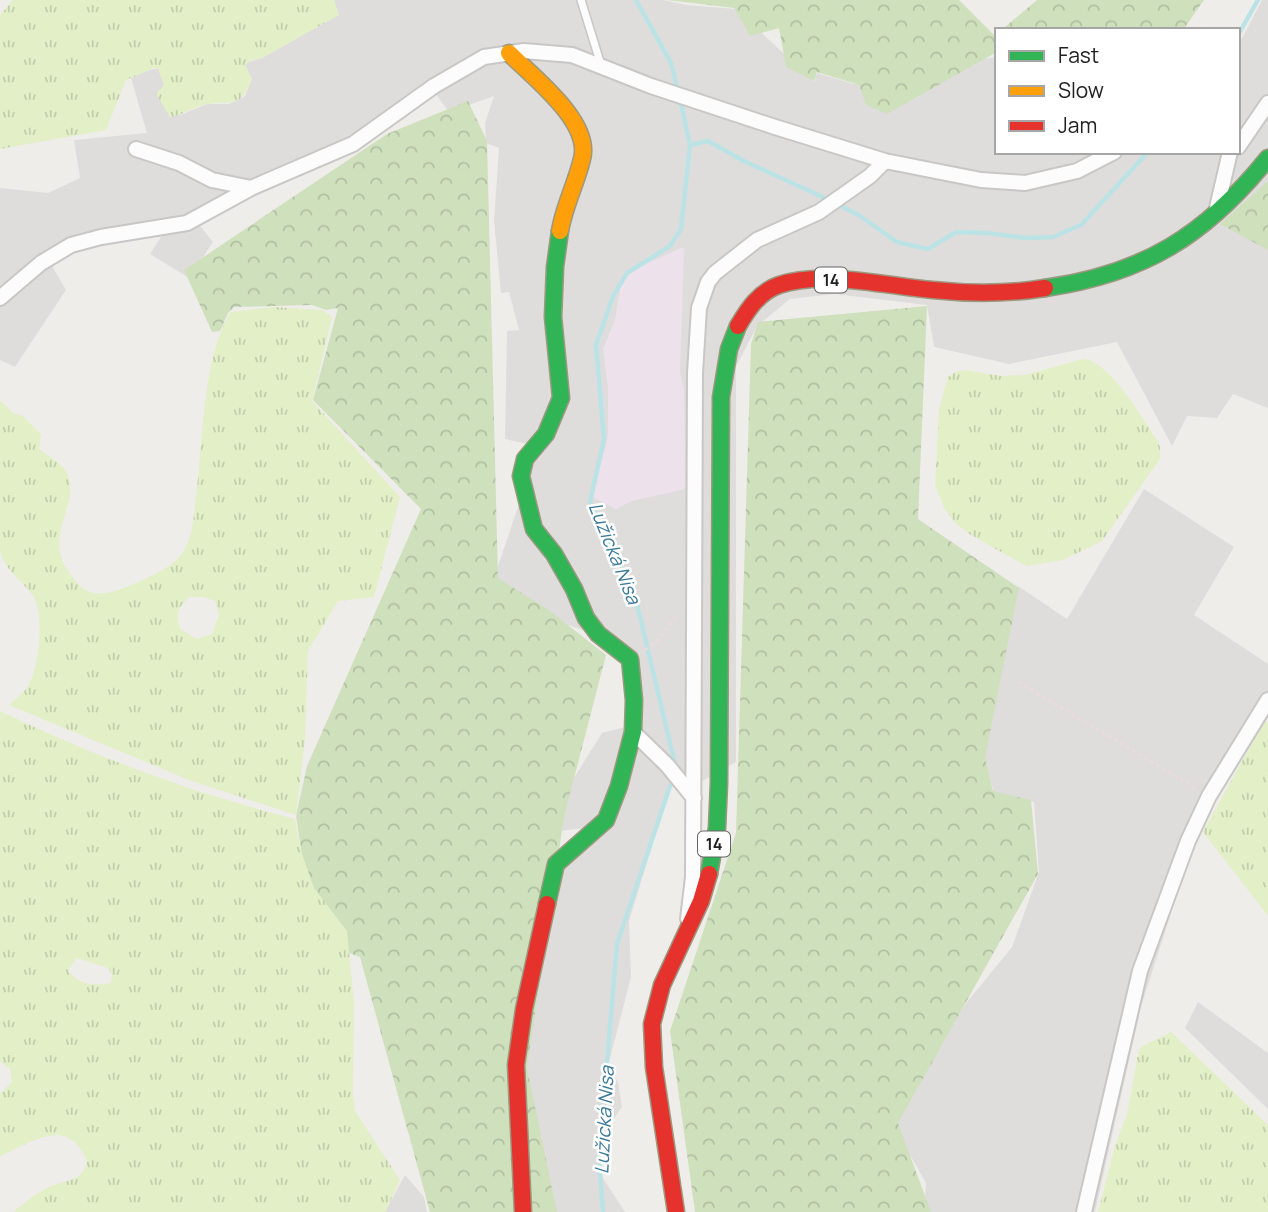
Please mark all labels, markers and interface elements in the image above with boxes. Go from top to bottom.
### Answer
legend [995,28,1240,154]
text: Fast [1058,41,1099,69]
text: Slow [1058,76,1104,104]
text: Jam [1058,111,1097,139]
road number: 14 [815,268,847,292]
water label: Lužická Nisa [583,498,648,609]
road number: 14 [698,832,730,856]
water label: Lužická Nisa [588,1064,620,1174]

